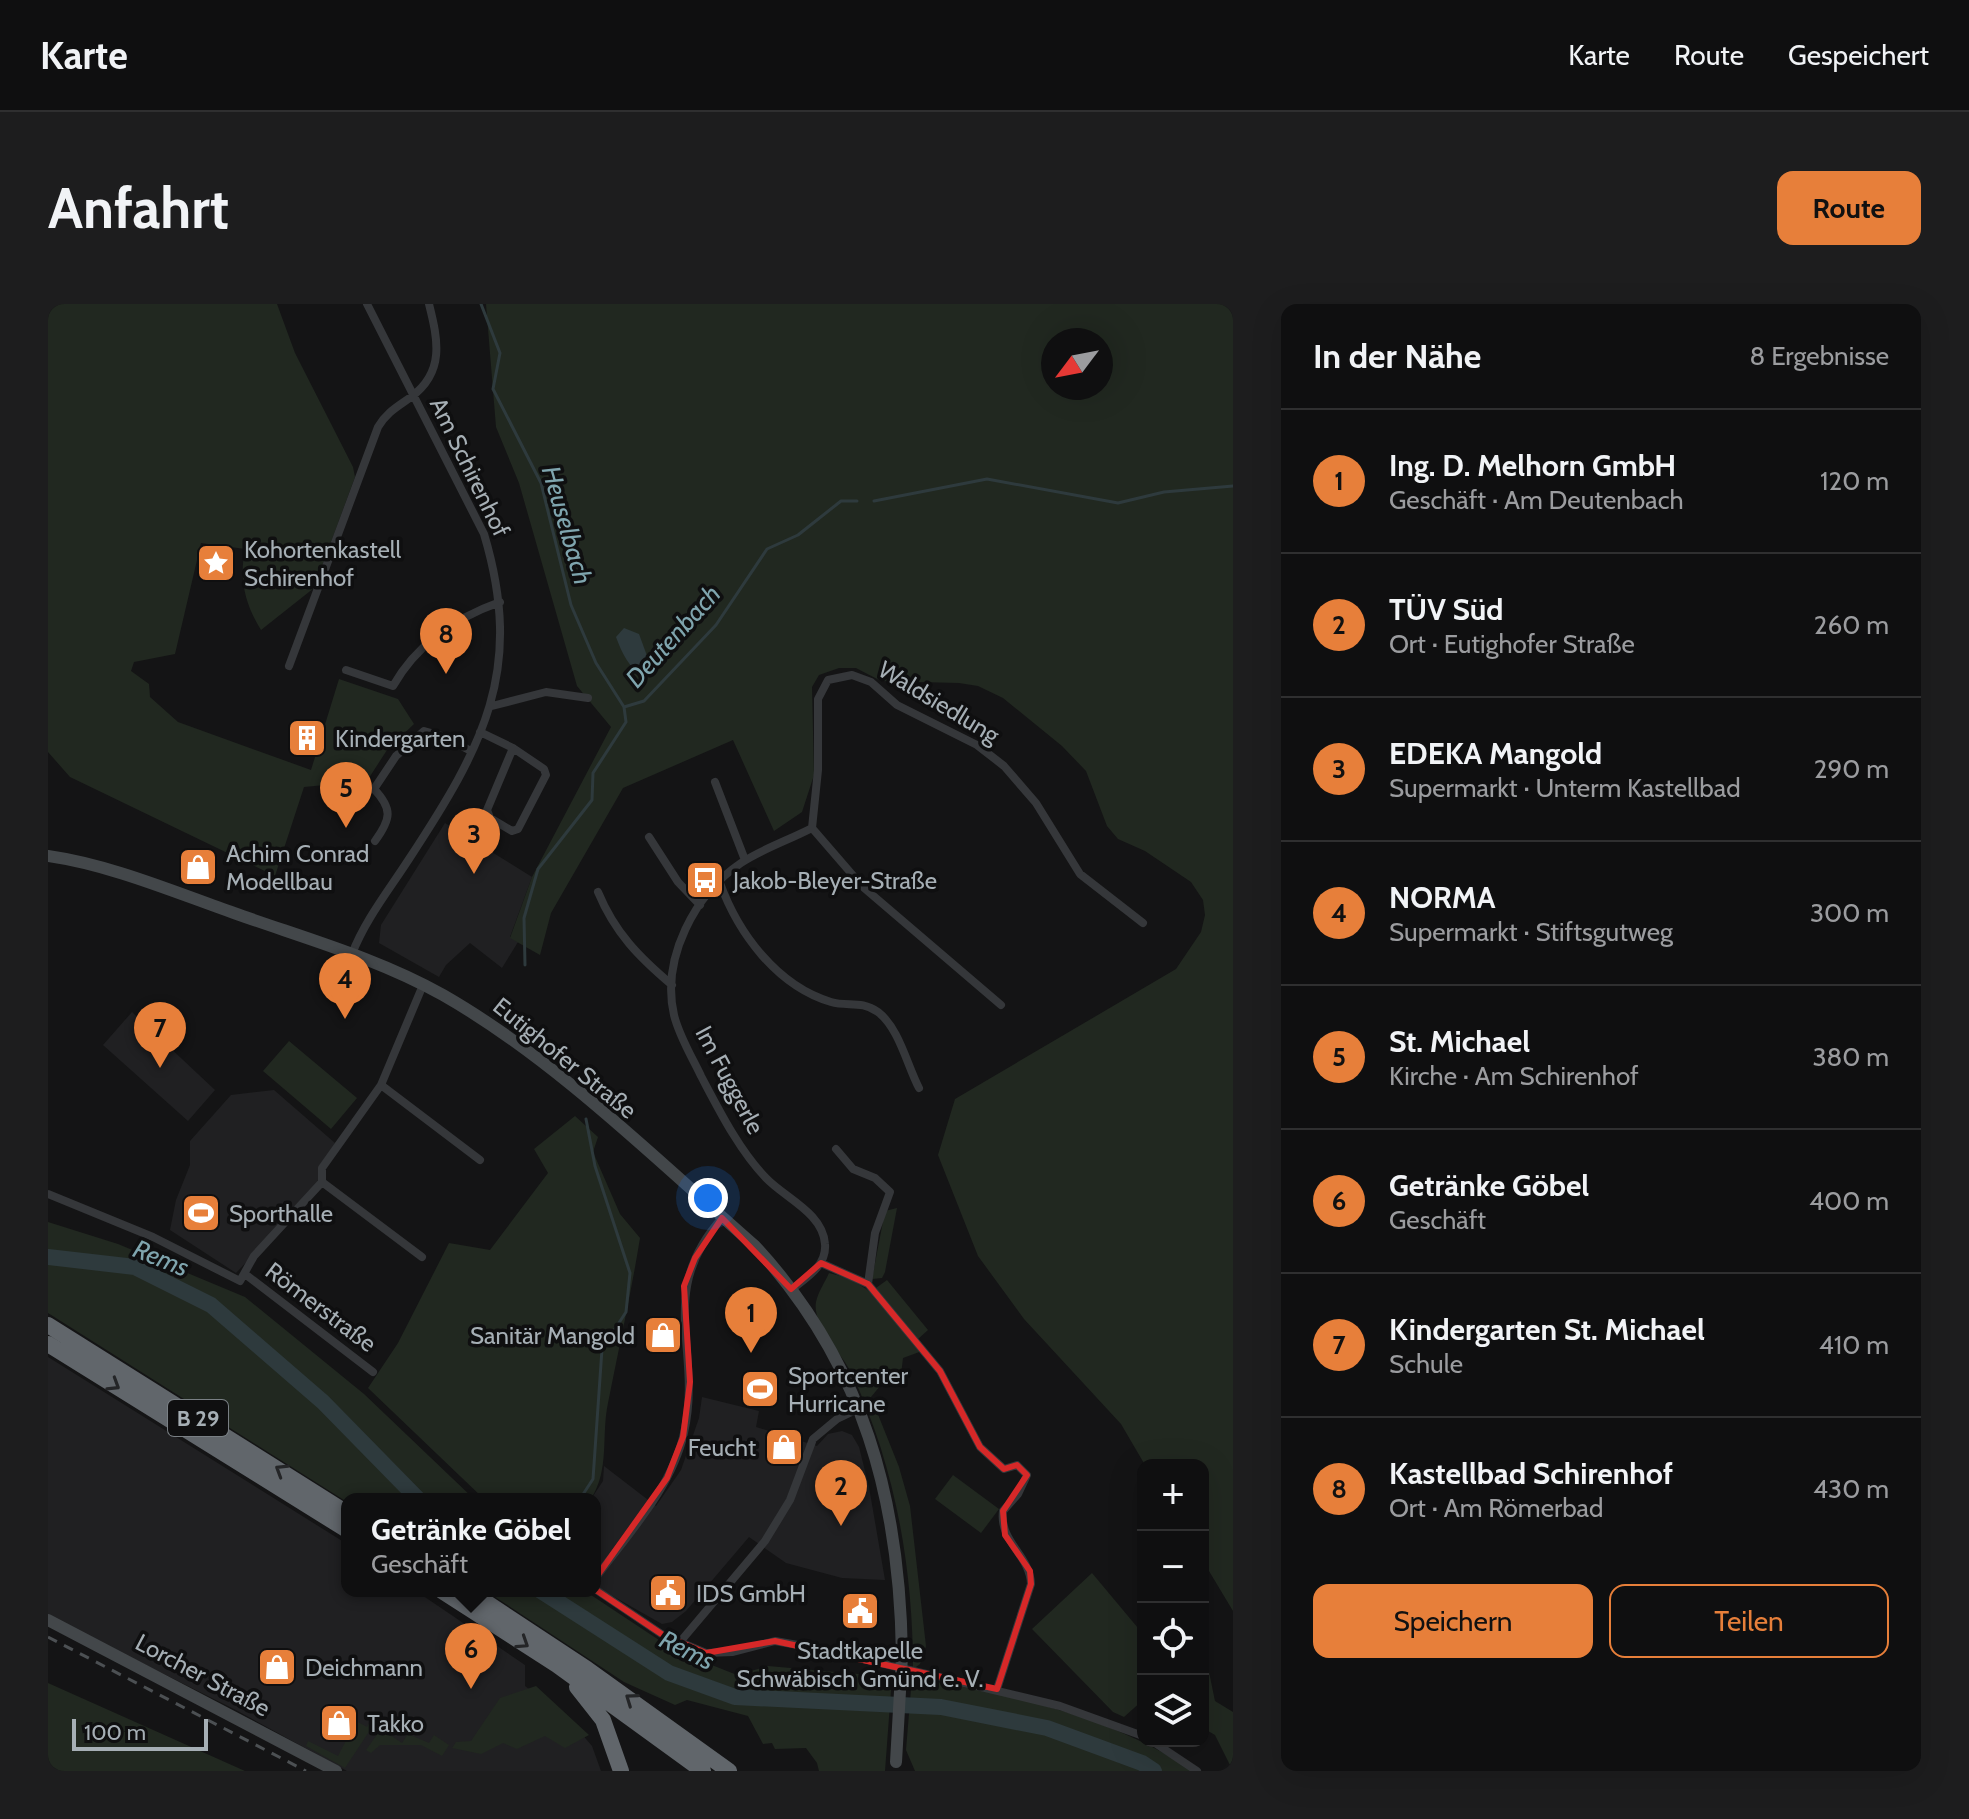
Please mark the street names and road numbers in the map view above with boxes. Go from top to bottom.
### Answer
street label: Am Schirenhof [424,393,516,541]
street label: Waldsiedlung [873,654,1006,750]
street label: Eutighofer Straße [487,991,643,1125]
street label: Im Fuggerle [689,1021,771,1139]
street label: Römerstraße [260,1256,382,1358]
road number: B 29 [168,1400,228,1436]
street label: Lorcher Straße [131,1627,275,1723]

